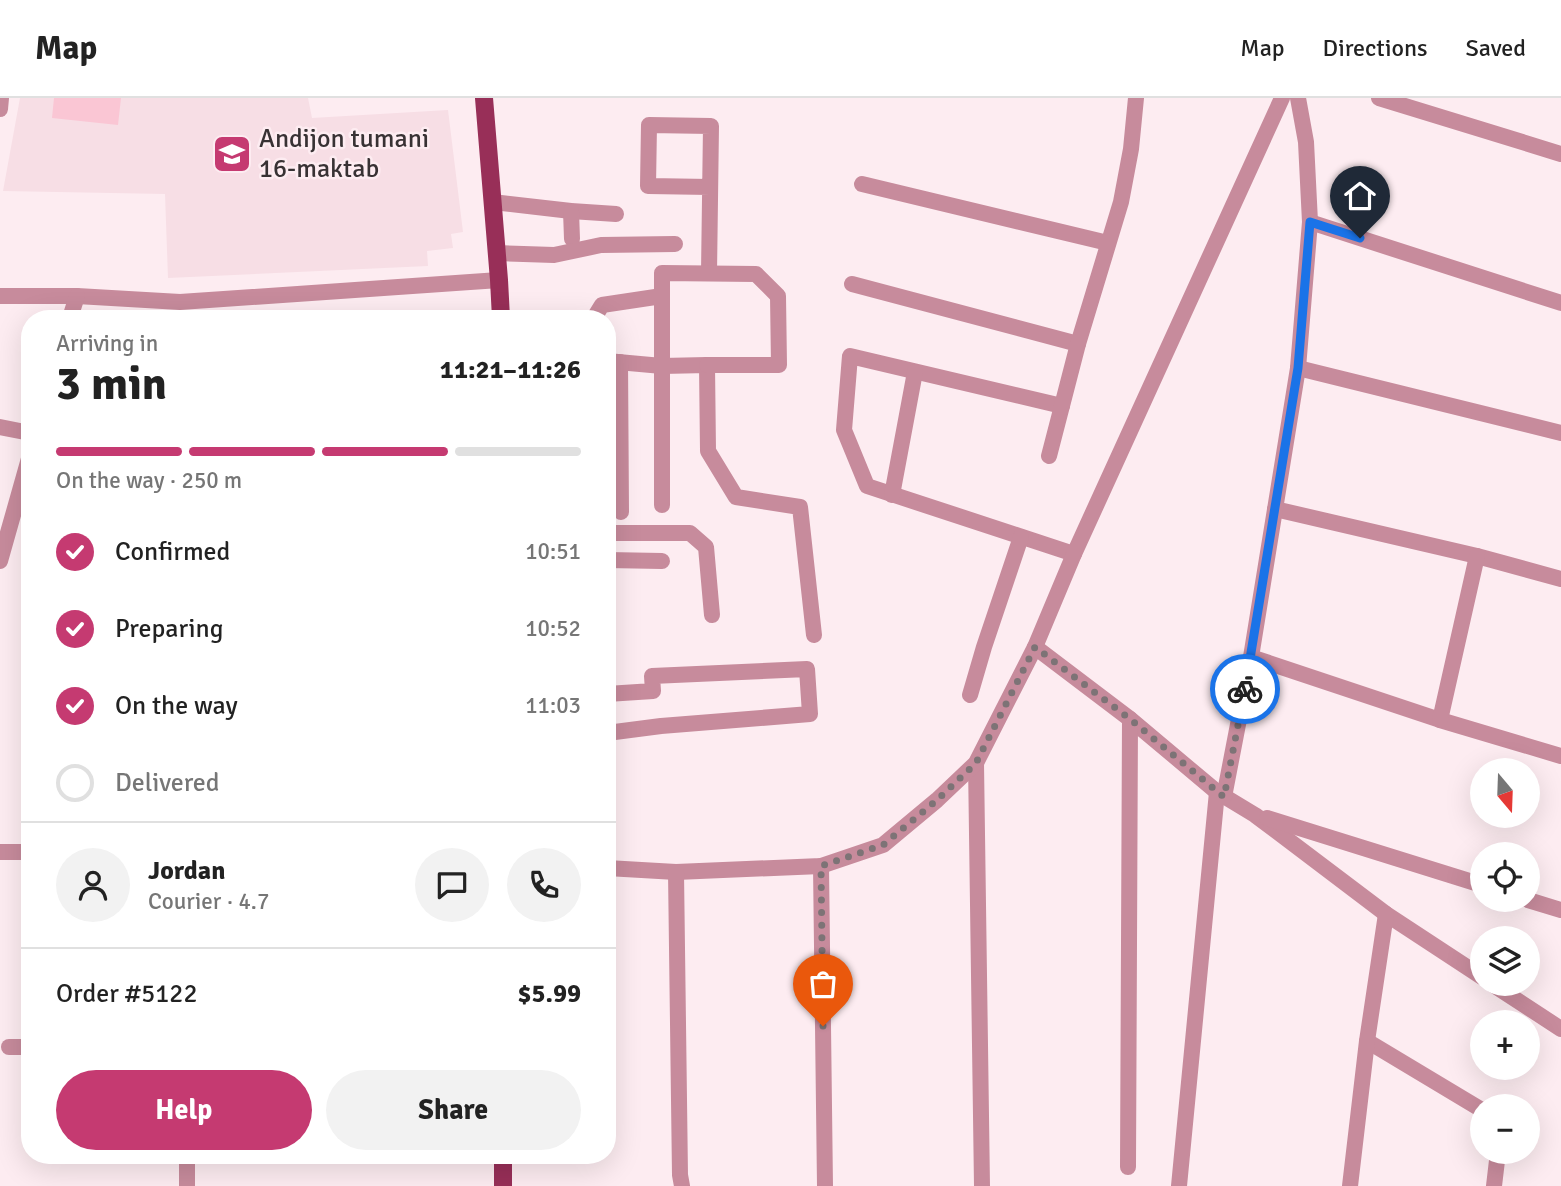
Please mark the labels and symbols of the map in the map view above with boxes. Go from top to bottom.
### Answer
place label: Andijon tumani 16-maktab [259,123,429,185]
school or university icon: Andijon tumani 16-maktab [211,133,253,175]
pin [1330,166,1390,238]
courier [1210,654,1280,724]
north arrow [1470,758,1540,828]
pin [793,954,853,1026]

